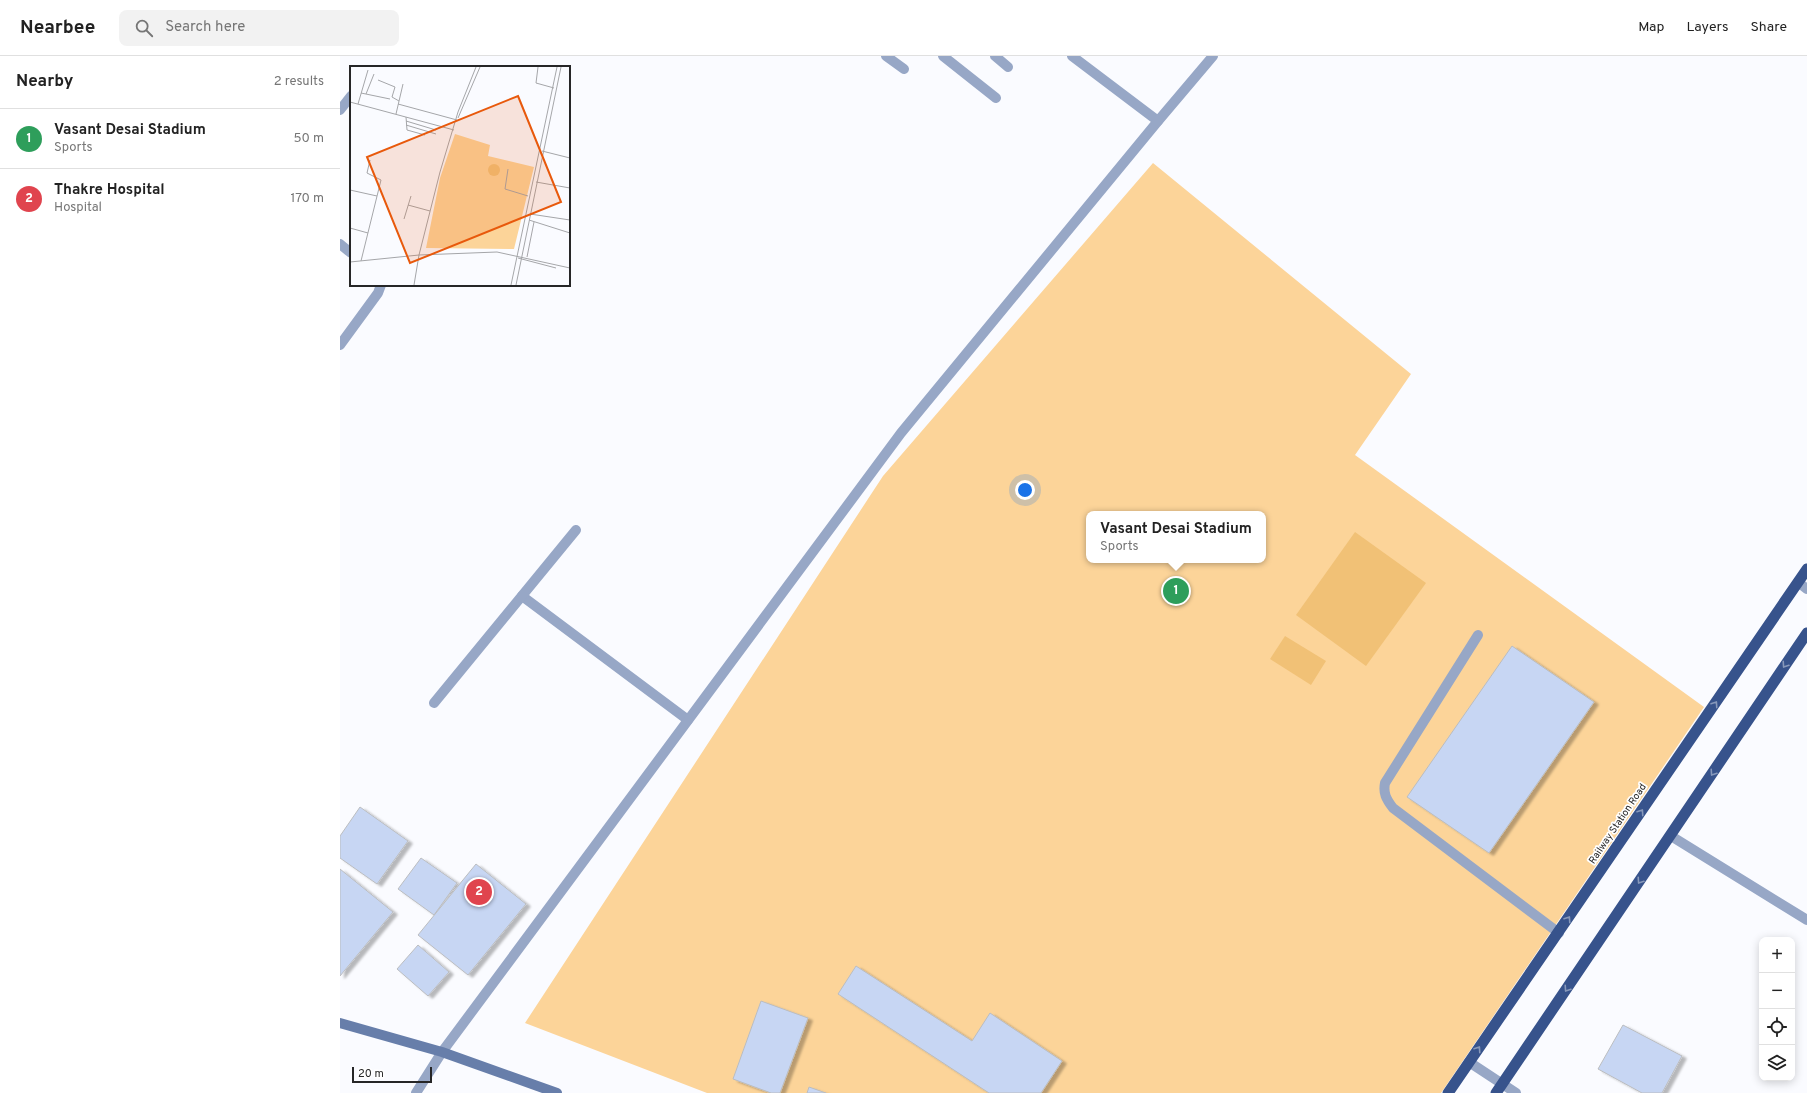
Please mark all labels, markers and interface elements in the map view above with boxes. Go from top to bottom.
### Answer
search box [119,10,399,46]
text: Nearbee [20,16,95,40]
icon: search [133,17,155,39]
text: Search here [165,18,245,37]
text: Map [1638,19,1664,36]
text: Layers [1686,19,1728,36]
text: Share [1750,19,1787,36]
inset map [350,66,570,286]
text: Nearby [16,71,73,93]
text: 2 results [274,74,324,90]
text: Vasant Desai Stadium [54,121,206,140]
text: 1 [26,131,32,147]
text: 50 m [294,131,324,147]
text: Sports [54,140,93,156]
text: Thakre Hospital [54,181,165,200]
text: 2 [25,191,33,207]
text: 170 m [290,191,324,207]
text: Hospital [54,200,102,216]
your location [1015,480,1035,500]
popup [1086,511,1266,563]
text: Vasant Desai Stadium [1100,520,1252,539]
text: Sports [1100,539,1139,555]
pin: 1 [1163,576,1189,606]
one-way arrow [1783,661,1790,668]
one-way arrow [1710,702,1717,709]
one-way arrow [1710,769,1718,776]
street label: Railway Station Road [1586,781,1650,867]
one-way arrow [1636,809,1643,816]
pin: 2 [466,877,492,907]
one-way arrow [1637,877,1645,884]
one-way arrow [1563,916,1571,923]
map controls [1759,937,1795,1081]
button: + [1759,937,1795,973]
button: − [1759,973,1795,1009]
one-way arrow [1565,984,1572,991]
button: locate [1759,1009,1795,1045]
button: layers [1759,1045,1795,1081]
one-way arrow [1473,1047,1480,1054]
scale bar [352,1065,432,1084]
text: 20 m [358,1067,384,1081]

